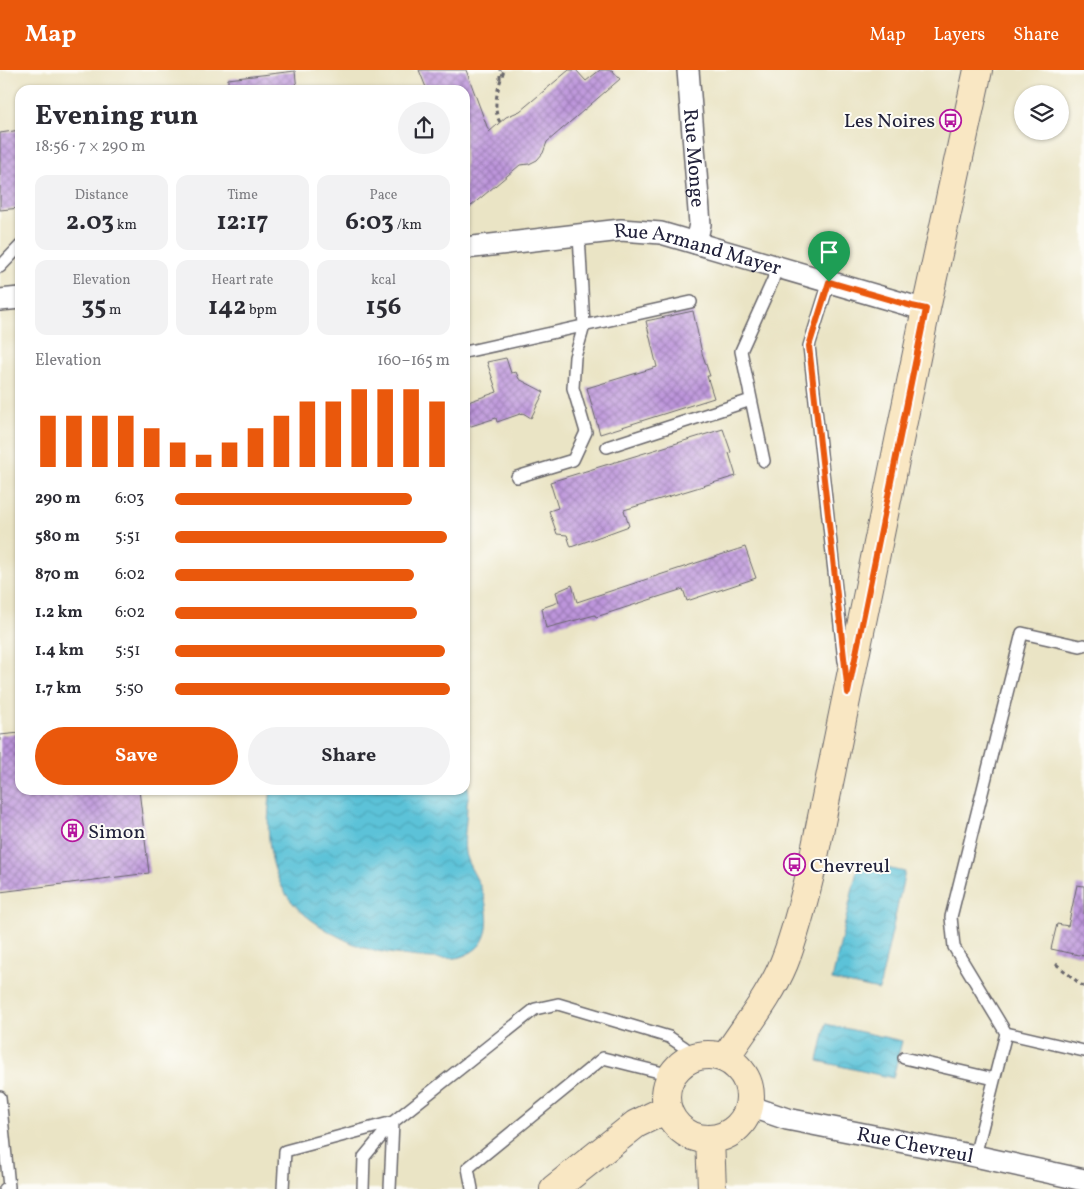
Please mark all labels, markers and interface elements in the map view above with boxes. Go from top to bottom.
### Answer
text: Map [25,18,76,52]
text: Map [869,23,905,48]
text: Layers [933,23,985,48]
text: Share [1013,23,1059,48]
map controls [1014,85,1069,140]
button: layers [1014,85,1069,140]
text: Evening run [35,97,199,136]
button: share [398,102,450,154]
street label: Rue Monge [675,107,711,208]
place label: Les Noires [844,108,935,136]
bus stop icon: Les Noires [939,108,963,132]
text: 18:56 · 7 × 290 m [35,136,145,158]
text: Distance [75,186,128,205]
text: Time [227,186,258,205]
text: Pace [370,186,398,205]
text: 2.03 [66,205,114,240]
text: 12:17 [216,205,269,240]
text: 6:03 [345,205,394,240]
text: km [114,216,137,235]
text: /km [394,216,422,235]
street label: Rue Armand Mayer [612,217,784,283]
pin [808,231,850,282]
icon: arrive [815,238,843,266]
text: Elevation [72,271,131,290]
text: Heart rate [212,271,273,290]
text: kcal [371,271,396,290]
text: 35 [82,290,106,325]
text: 142 [208,290,246,325]
text: 156 [366,290,401,325]
text: m [106,301,121,320]
text: bpm [246,301,277,320]
text: Elevation [35,350,102,372]
text: 160–165 m [377,350,450,372]
text: 290 m [35,488,81,510]
text: 6:03 [115,488,144,510]
text: 580 m [35,526,80,548]
text: 5:51 [115,526,140,548]
text: 870 m [35,564,79,586]
text: 6:02 [115,564,145,586]
text: 1.2 km [35,602,83,624]
text: 6:02 [115,602,145,624]
text: 1.4 km [35,640,84,662]
text: 5:51 [115,640,140,662]
text: 1.7 km [35,678,82,700]
text: 5:50 [115,678,143,700]
button: Save [35,727,238,785]
button: Share [248,727,450,785]
building icon: Simon [60,819,84,843]
place label: Simon [88,819,145,847]
bus stop icon: Chevreul [782,853,806,877]
place label: Chevreul [810,853,890,881]
street label: Rue Chevreul [854,1121,976,1171]

